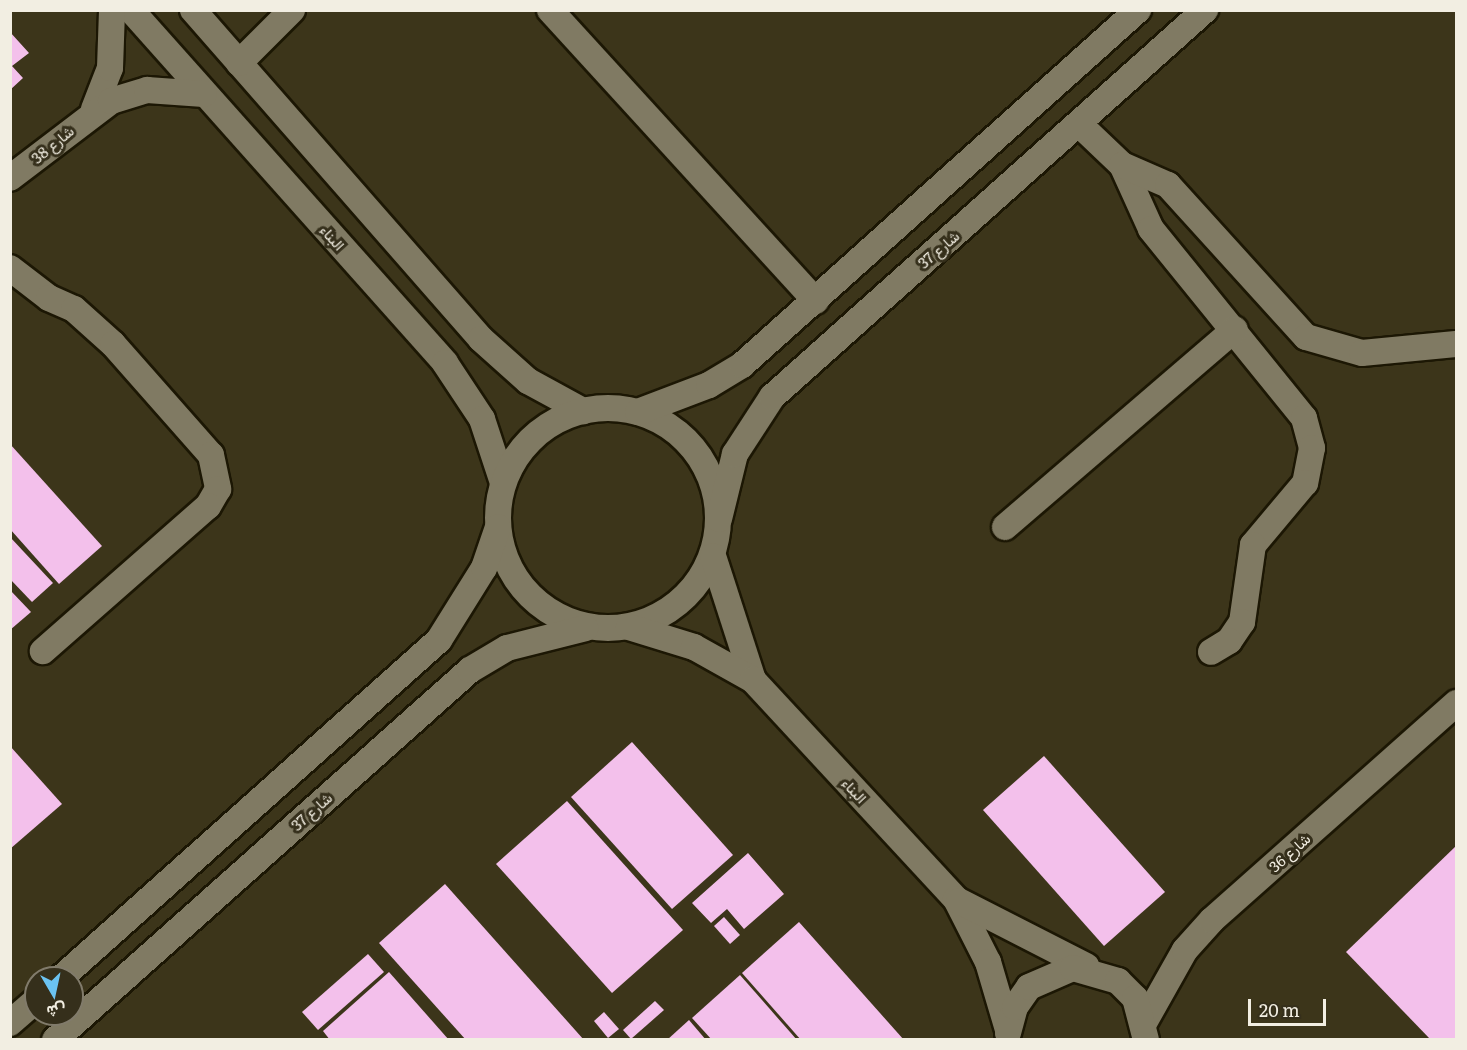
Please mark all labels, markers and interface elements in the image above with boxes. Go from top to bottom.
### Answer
street label: شارع 38 [27,121,77,167]
street label: البناء [317,221,349,253]
street label: شارع 37 [914,226,962,272]
street label: البناء [839,774,871,806]
street label: شارع 37 [287,788,335,834]
street label: شارع 36 [1265,829,1313,875]
north arrow [24,966,84,1026]
scale bar [1251,987,1329,1025]
text: 20 m [1259,996,1300,1023]
text: ش [45,998,68,1025]

